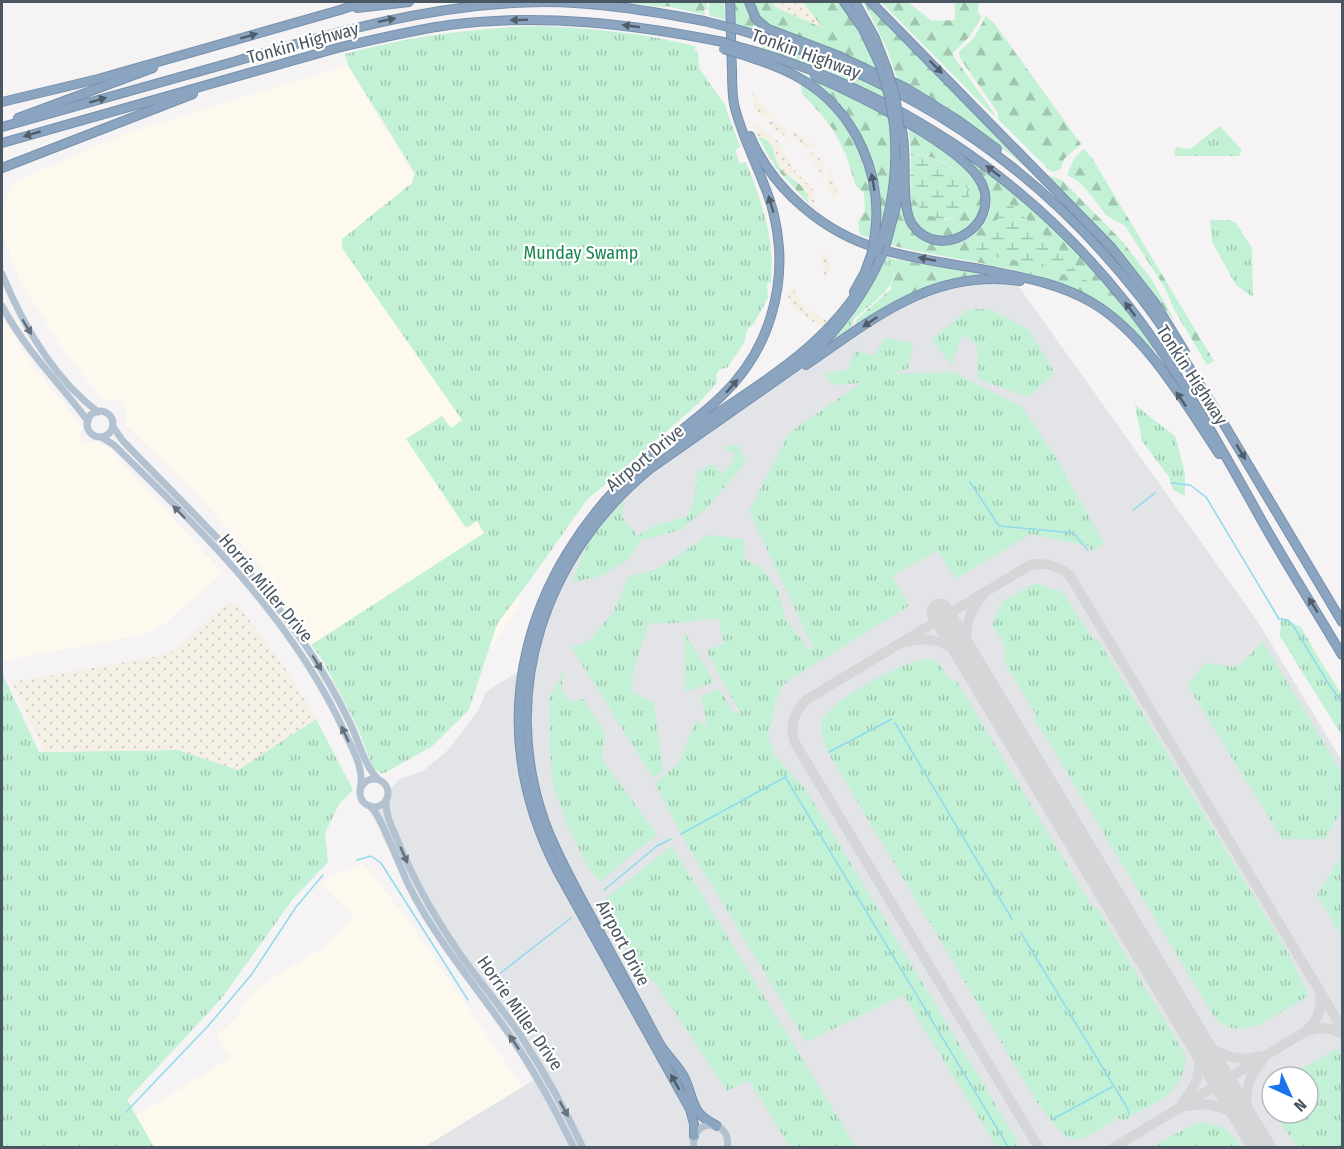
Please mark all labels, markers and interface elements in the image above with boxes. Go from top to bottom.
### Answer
one-way arrow [378,15,397,24]
one-way arrow [510,15,529,25]
street label: Tonkin Highway [245,18,361,68]
one-way arrow [622,22,641,31]
street label: Tonkin Highway [748,24,864,84]
one-way arrow [240,31,258,40]
one-way arrow [928,60,942,74]
one-way arrow [89,94,107,104]
one-way arrow [23,130,41,140]
one-way arrow [985,165,1001,178]
one-way arrow [868,172,877,191]
one-way arrow [766,195,775,213]
park label: Munday Swamp [524,242,638,264]
one-way arrow [917,254,936,263]
one-way arrow [1125,301,1137,316]
one-way arrow [862,316,878,327]
one-way arrow [22,319,33,335]
street label: Tonkin Highway [1152,321,1232,429]
one-way arrow [725,379,738,394]
one-way arrow [1175,390,1186,407]
street label: Airport Drive [602,420,688,496]
one-way arrow [1235,444,1246,460]
one-way arrow [173,505,187,519]
street label: Horrie Miller Drive [214,529,318,647]
one-way arrow [1307,597,1318,613]
one-way arrow [311,655,322,671]
one-way arrow [341,726,350,743]
one-way arrow [399,847,409,865]
street label: Airport Drive [591,896,655,990]
street label: Horrie Miller Drive [472,951,568,1075]
one-way arrow [508,1034,520,1050]
north arrow [1260,1065,1320,1125]
one-way arrow [669,1074,680,1090]
text: N [1290,1095,1310,1115]
one-way arrow [559,1100,569,1117]

